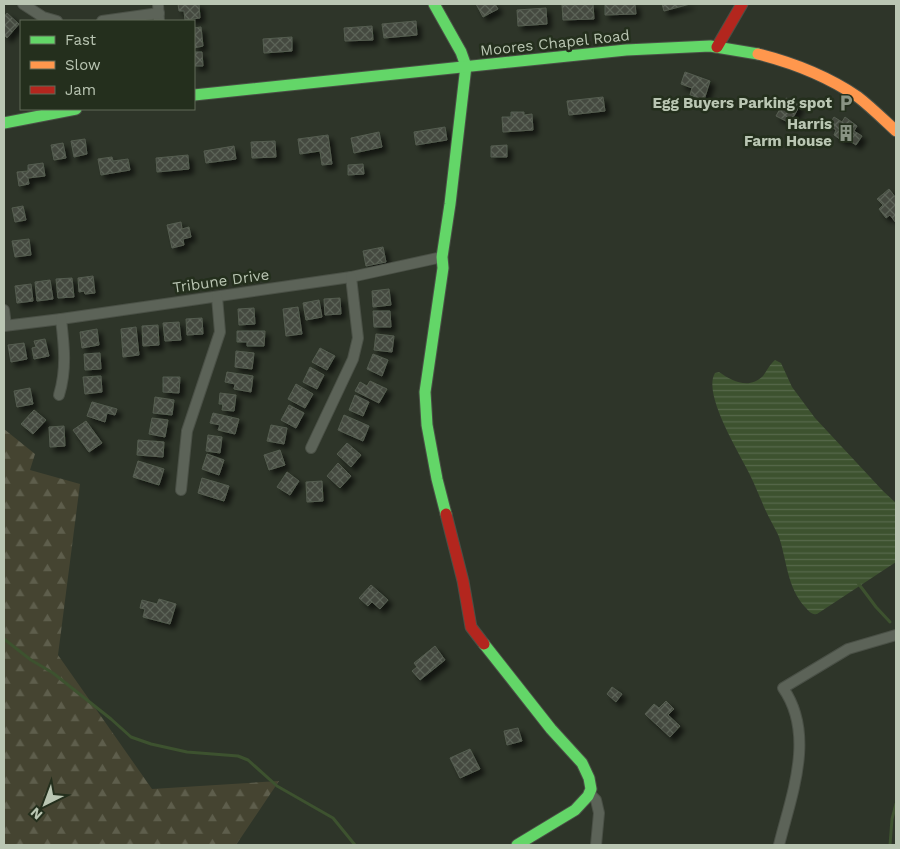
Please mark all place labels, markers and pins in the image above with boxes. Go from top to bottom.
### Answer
parking icon: Egg Buyers Parking spot [836,93,856,113]
place label: Egg Buyers Parking spot [652,94,832,112]
place label: Harris Farm House [744,115,832,150]
building icon: Harris Farm House [836,123,856,143]

